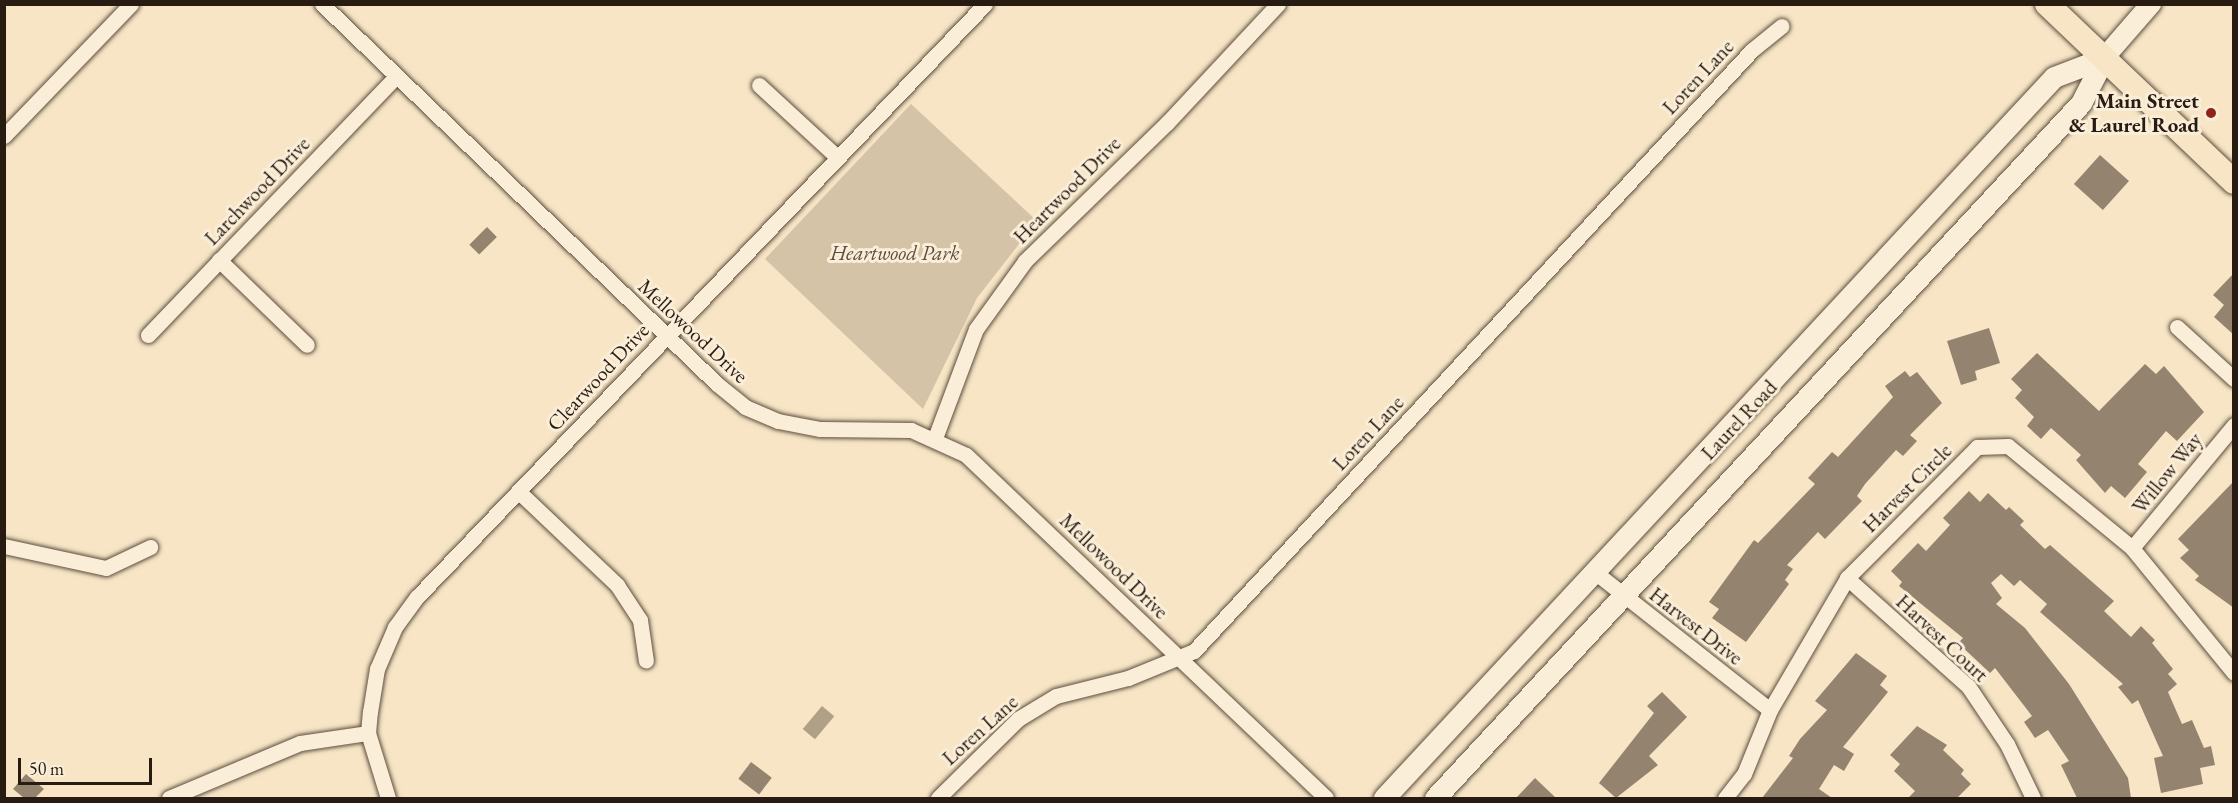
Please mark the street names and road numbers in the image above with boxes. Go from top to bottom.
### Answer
street label: Loren Lane [1657,34,1739,120]
street label: Heartwood Drive [1008,131,1126,249]
street label: Larchwood Drive [199,132,315,250]
street label: Mellowood Drive [633,274,753,388]
street label: Clearwood Drive [542,318,654,436]
street label: Laurel Road [1696,375,1782,465]
street label: Loren Lane [1327,390,1409,476]
street label: Willow Way [2127,427,2207,519]
street label: Harvest Circle [1857,438,1957,538]
street label: Mellowood Drive [1054,508,1174,624]
street label: Harvest Drive [1644,582,1748,670]
street label: Harvest Court [1891,589,1993,687]
street label: Loren Lane [937,689,1023,771]

